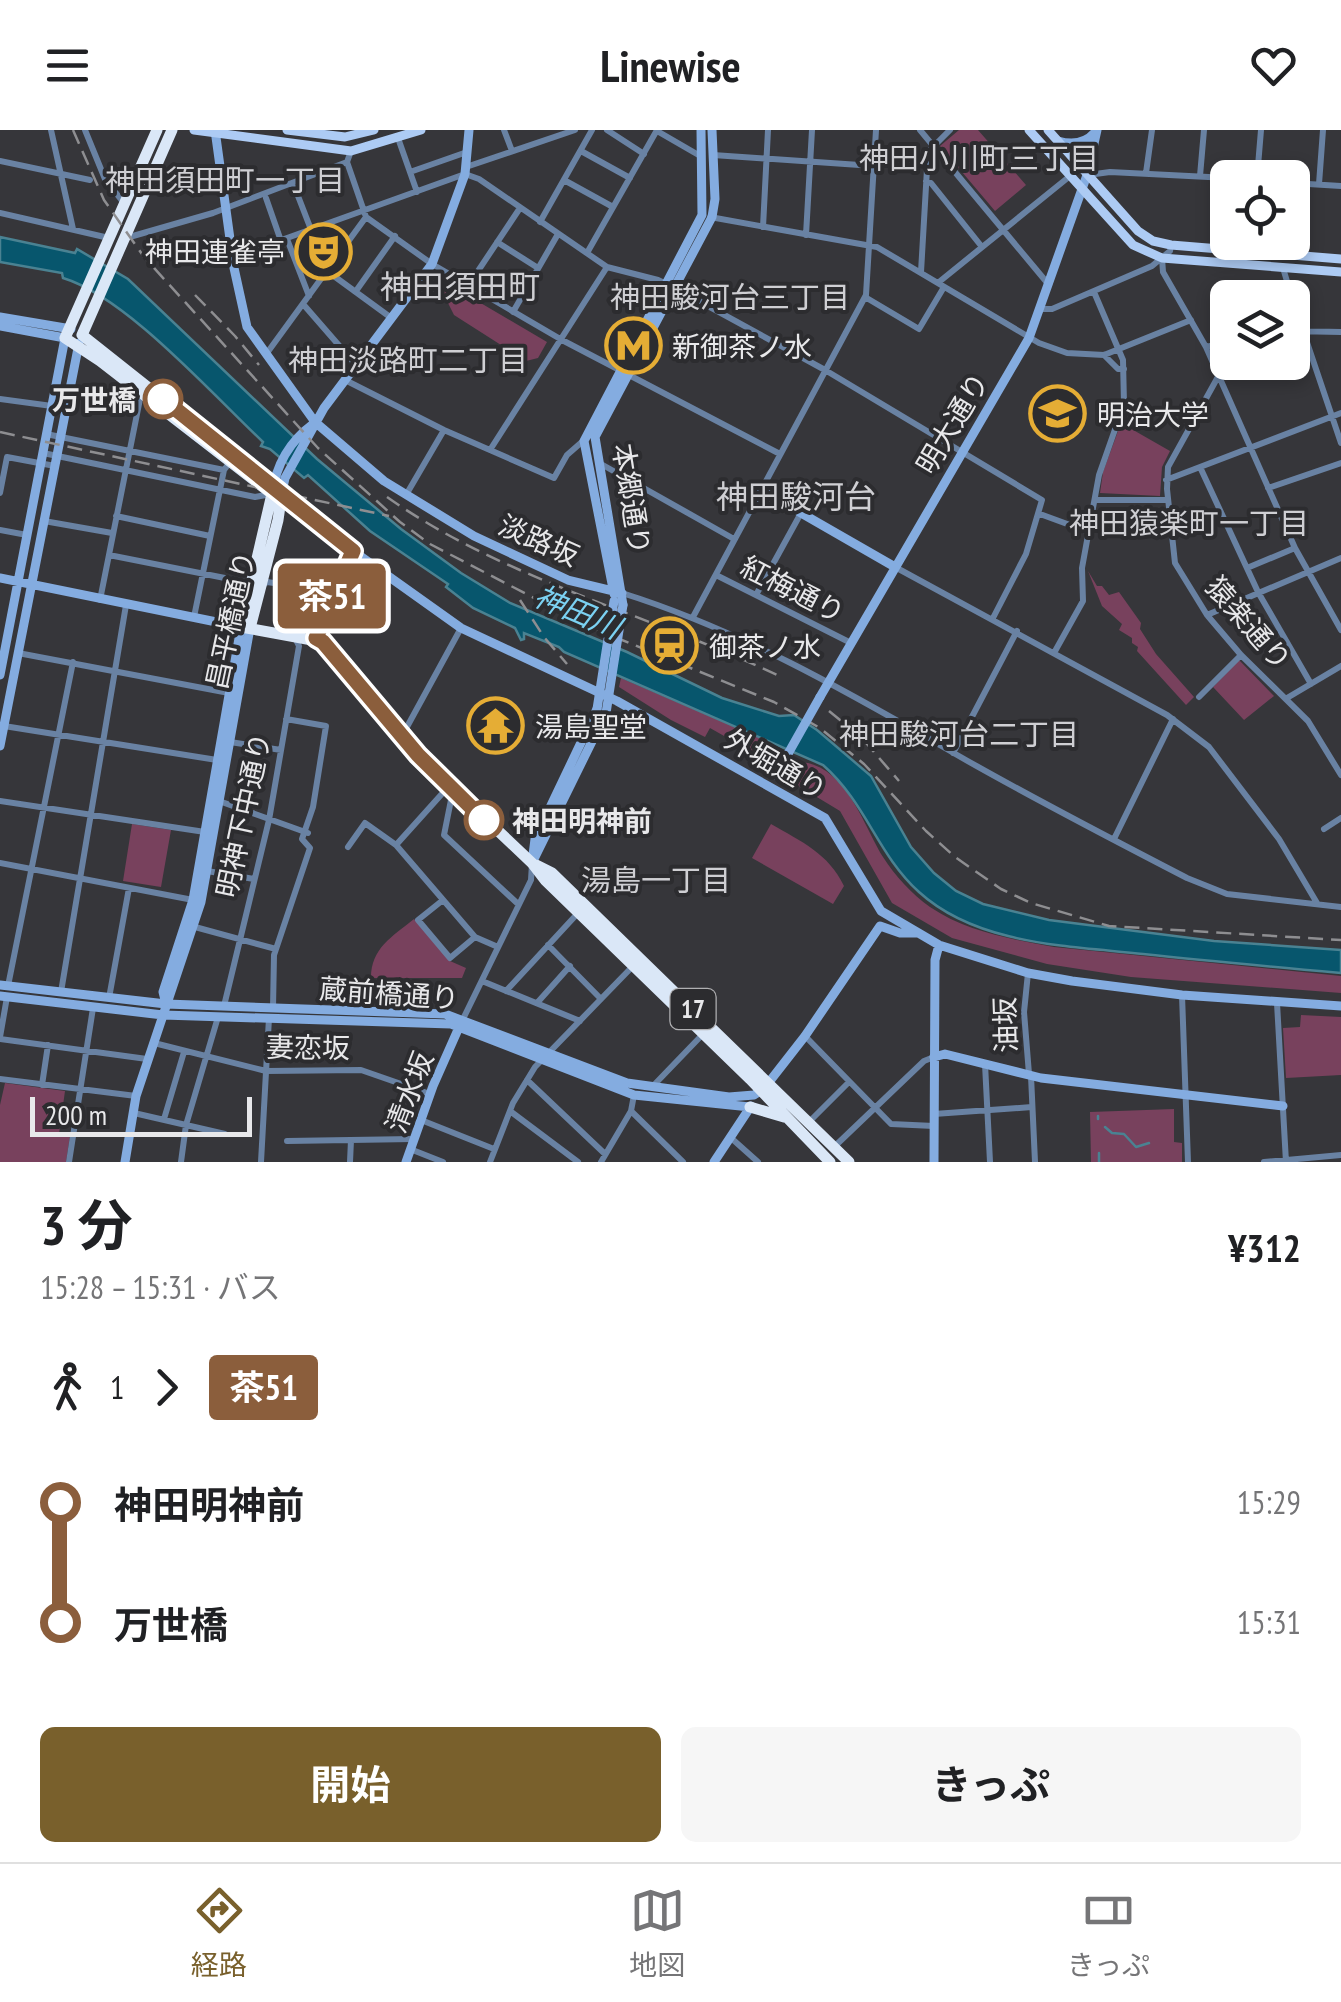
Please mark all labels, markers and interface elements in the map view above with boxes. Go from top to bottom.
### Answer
text: Linewise [600,36,741,94]
icon: menu [40,38,95,93]
icon: heart [1246,38,1301,93]
district label: 神田小川町三丁目 [859,138,1099,177]
district label: 神田須田町一丁目 [105,160,345,199]
map controls [1210,160,1310,380]
button: locate [1210,160,1310,260]
theatre icon: 神田連雀亭 [294,221,354,281]
place label: 神田連雀亭 [145,233,285,270]
district label: 神田須田町 [380,265,540,307]
district label: 神田駿河台三丁目 [610,277,850,316]
button: layers [1210,280,1310,380]
metro station icon: 新御茶ノ水 [603,316,663,376]
place label: 新御茶ノ水 [672,328,812,365]
district label: 神田淡路町二丁目 [288,340,528,379]
street label: 明大通り [907,365,997,481]
marker: 万世橋 [144,380,182,418]
place label: 万世橋 [52,381,136,418]
school or university icon: 明治大学 [1028,384,1088,444]
place label: 明治大学 [1097,396,1209,433]
street label: 本郷通り [605,441,659,557]
district label: 神田駿河台 [716,475,876,517]
district label: 神田猿楽町一丁目 [1069,503,1309,542]
street label: 淡路坂 [493,506,585,574]
street label: 紅梅通り [735,547,851,631]
street label: 昌平橋通り [197,548,263,692]
line badge: 茶51 [274,564,390,628]
street label: 猿楽通り [1198,569,1300,677]
text: 茶51 [298,573,366,619]
water label: 神田川 [529,575,630,648]
station icon: 御茶ノ水 [640,616,700,676]
place label: 御茶ノ水 [709,628,821,665]
temple icon: 湯島聖堂 [466,696,526,756]
place label: 湯島聖堂 [535,708,647,745]
district label: 神田駿河台二丁目 [839,714,1079,753]
street label: 外堀通り [718,720,834,808]
street label: 明神下中通り [207,729,279,901]
marker: 神田明神前 [465,801,503,839]
place label: 神田明神前 [512,802,652,839]
district label: 湯島一丁目 [581,860,731,899]
street label: 蔵前橋通り [318,970,460,1016]
road number: 17 [670,989,716,1029]
street label: 油坂 [986,996,1024,1054]
street label: 妻恋坂 [266,1028,350,1066]
street label: 清水坂 [377,1046,441,1138]
scale bar [30,1092,252,1136]
text: 200 m [45,1096,107,1133]
text: 3 分 [40,1189,133,1260]
text: ¥312 [1228,1223,1301,1272]
text: 15:28 – 15:31 · バス [40,1266,281,1308]
icon: walk [40,1360,95,1415]
icon: forward [139,1360,194,1415]
text: 茶51 [229,1364,298,1410]
text: 1 [110,1366,124,1408]
text: 神田明神前 [114,1480,304,1529]
text: 15:29 [1237,1481,1301,1523]
text: 万世橋 [114,1600,228,1649]
text: 15:31 [1237,1601,1301,1643]
button: 開始 [40,1727,661,1842]
button: きっぷ [681,1727,1301,1842]
tab: 経路 [191,1883,247,1983]
tab: 地図 [629,1883,685,1983]
tab: きっぷ [1067,1883,1150,1983]

